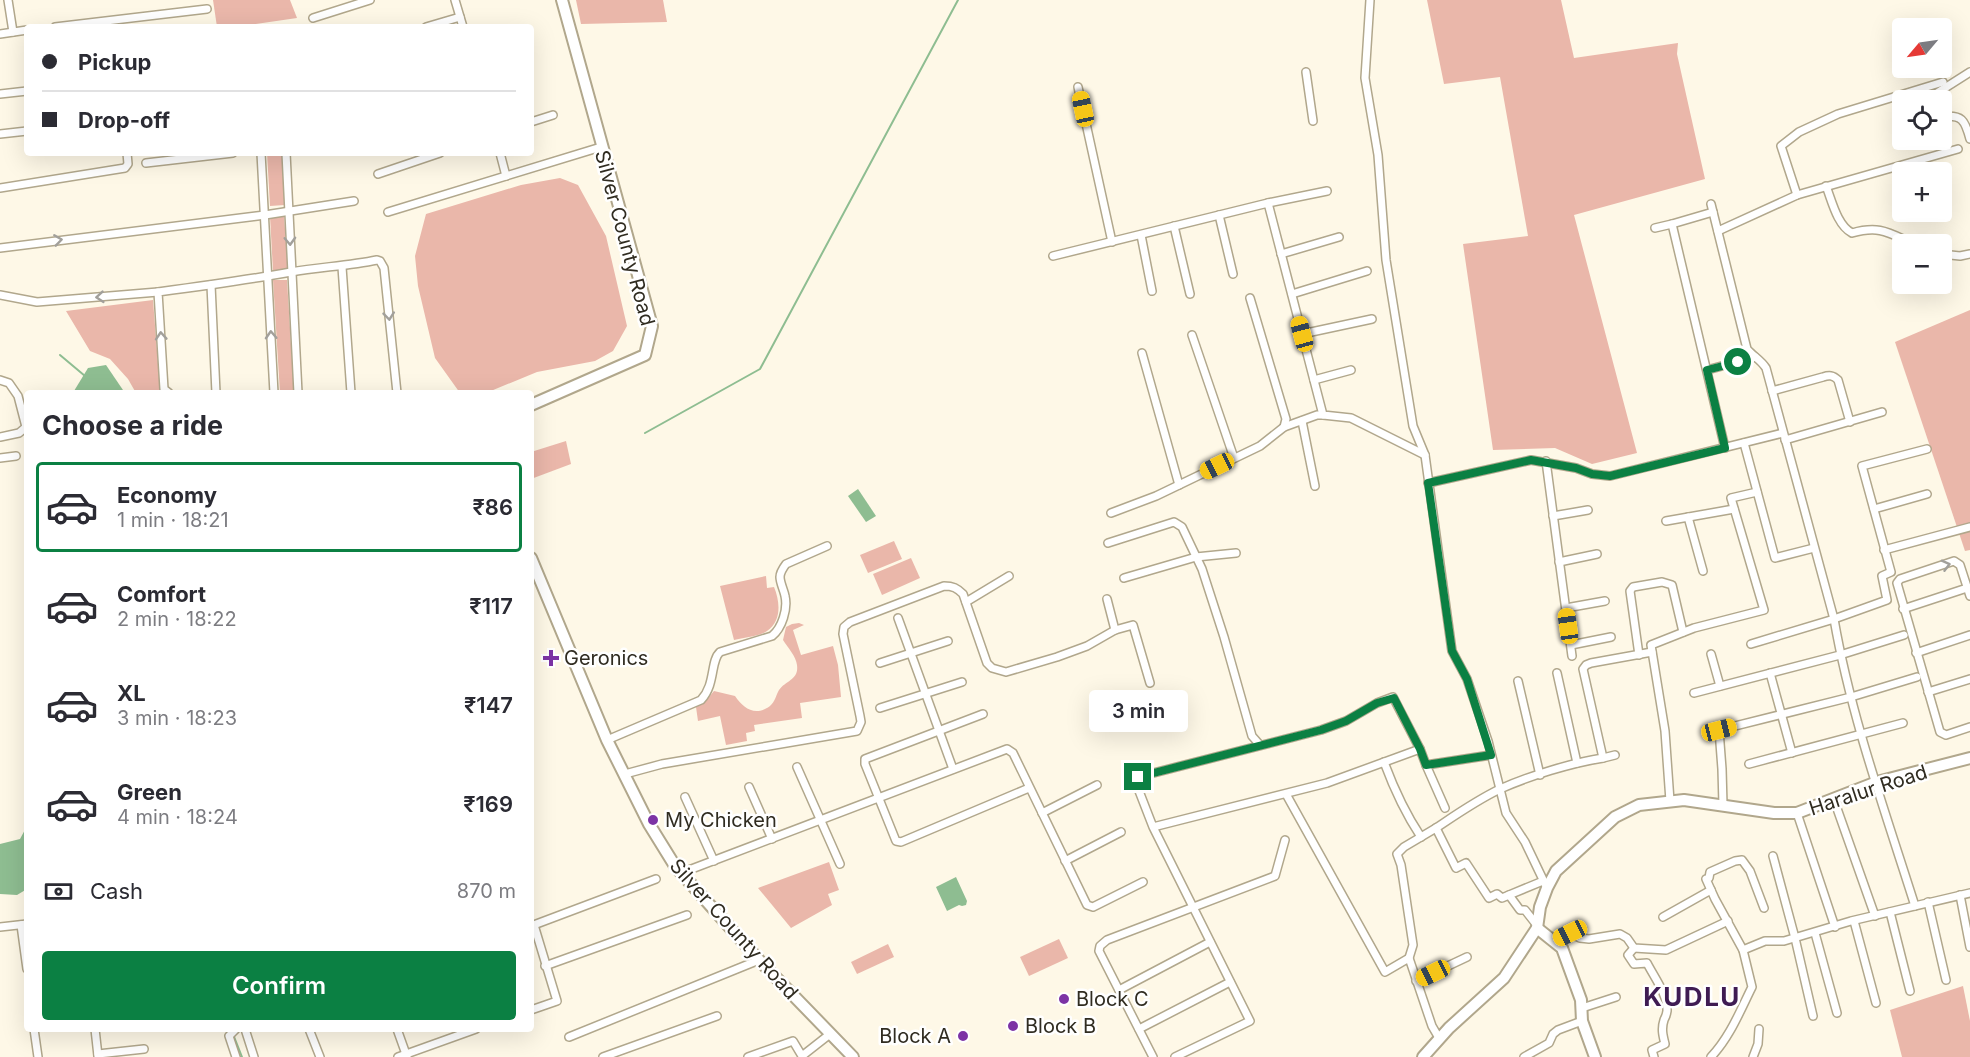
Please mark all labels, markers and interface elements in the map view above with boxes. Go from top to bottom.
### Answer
north arrow [1892,18,1952,78]
map controls [1892,18,1952,294]
text: Pickup [78,49,152,75]
car [1070,90,1096,128]
button: locate [1892,90,1952,150]
text: Drop-off [78,107,170,133]
street label: Silver County Road [590,148,660,328]
button: + [1892,162,1952,222]
one-way arrow [53,234,63,246]
button: − [1892,234,1952,294]
one-way arrow [283,237,296,246]
one-way arrow [96,290,105,303]
one-way arrow [382,311,394,320]
car [1289,314,1315,354]
one-way arrow [265,330,278,339]
one-way arrow [155,332,168,341]
route start [1724,348,1751,375]
text: Choose a ride [42,409,223,442]
car [1197,450,1237,482]
icon: car [45,480,99,534]
text: Economy [117,482,217,508]
text: ₹86 [472,494,513,520]
text: 1 min · 18:21 [117,508,229,532]
one-way arrow [1941,559,1951,572]
icon: car [45,579,99,633]
text: Comfort [117,581,206,607]
text: ₹117 [469,593,513,619]
text: 2 min · 18:22 [117,607,237,631]
car [1557,607,1579,645]
place label: Geronics [564,646,648,670]
marker: Geronics [542,649,560,667]
icon: car [45,678,99,732]
text: XL [117,680,146,706]
callout: 3 min [1088,690,1188,732]
text: ₹147 [464,692,513,718]
text: 3 min [1112,699,1165,723]
text: 3 min · 18:23 [117,706,237,730]
car [1699,717,1739,743]
street label: Haralur Road [1806,760,1930,820]
route end [1124,763,1151,790]
icon: car [45,777,99,831]
text: Green [117,779,182,805]
text: ₹169 [463,791,513,817]
text: 4 min · 18:24 [117,805,238,829]
place label: My Chicken [665,808,777,832]
marker: My Chicken [646,813,660,827]
street label: Silver County Road [665,854,803,1004]
icon: cash [42,875,75,908]
text: Cash [90,878,143,904]
text: 870 m [457,879,516,903]
car [1550,917,1590,949]
button: Confirm [42,951,516,1020]
car [1413,957,1453,989]
district label: KUDLU [1643,981,1741,1012]
place label: Block C [1076,987,1149,1011]
marker: Block C [1057,992,1071,1006]
place label: Block B [1025,1014,1096,1038]
marker: Block B [1006,1019,1020,1033]
place label: Block A [879,1024,951,1048]
marker: Block A [956,1029,970,1043]

